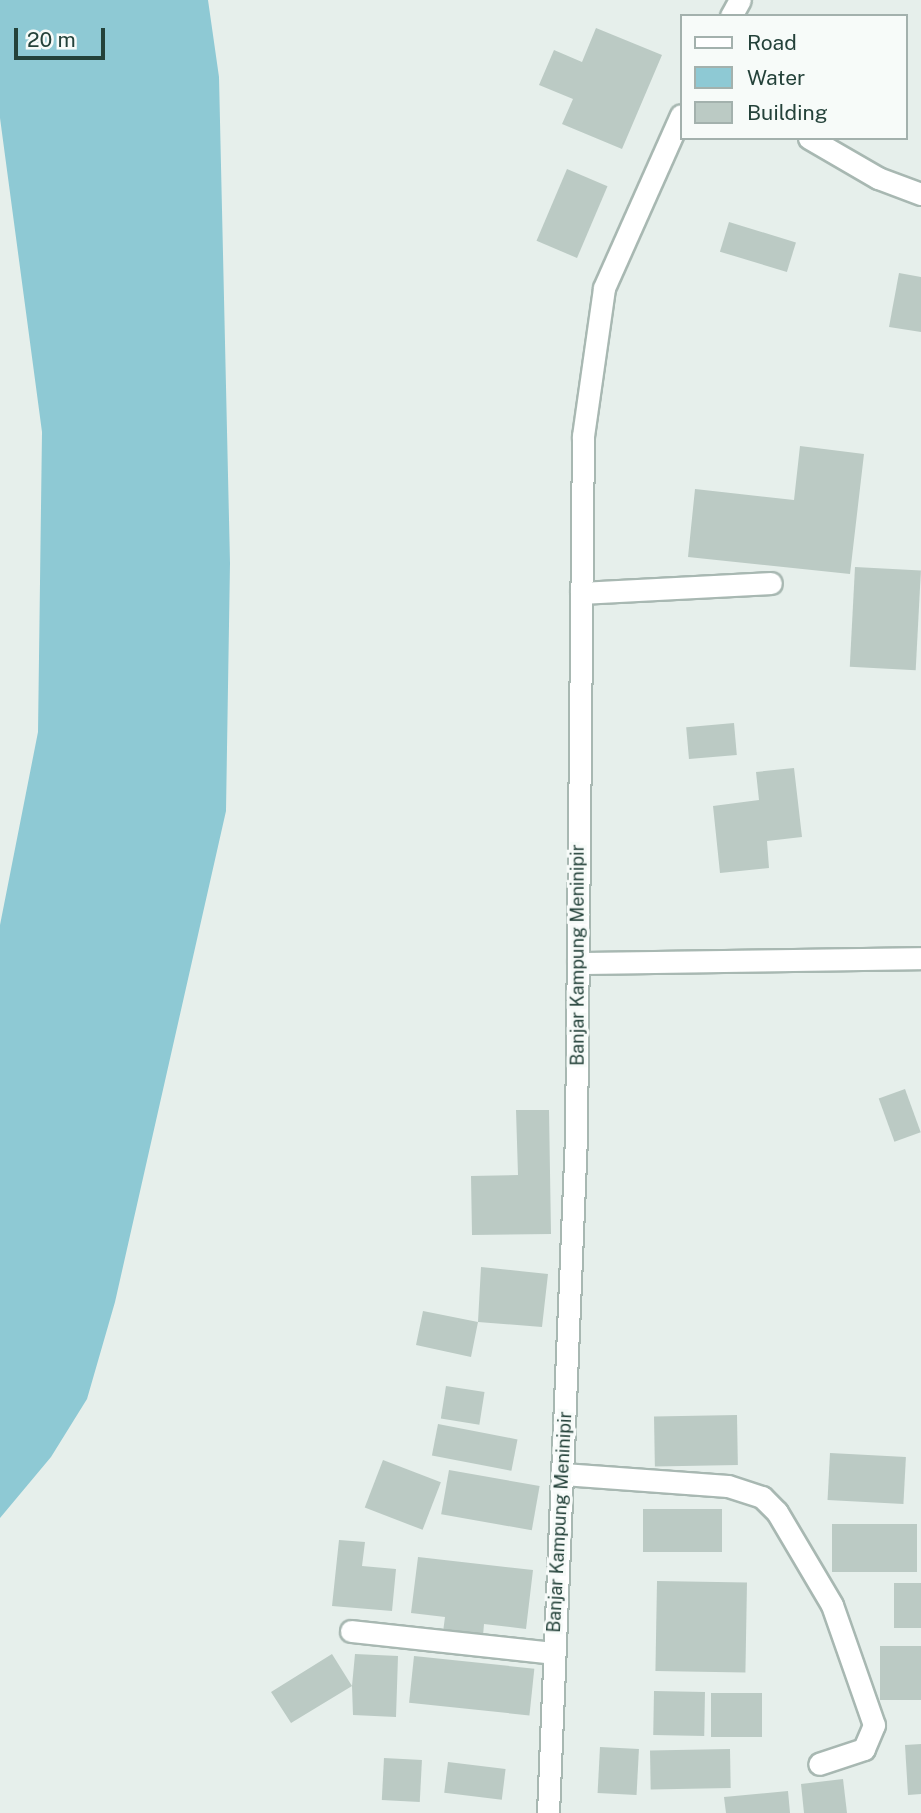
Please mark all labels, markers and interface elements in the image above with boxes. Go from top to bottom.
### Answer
scale bar [18,14,108,58]
legend [680,14,907,140]
text: 20 m [27,27,76,52]
text: Road [747,30,797,55]
text: Water [747,65,805,90]
text: Building [747,100,828,125]
street label: Banjar Kampung Meninipir [567,844,589,1066]
street label: Banjar Kampung Meninipir [543,1411,577,1633]

